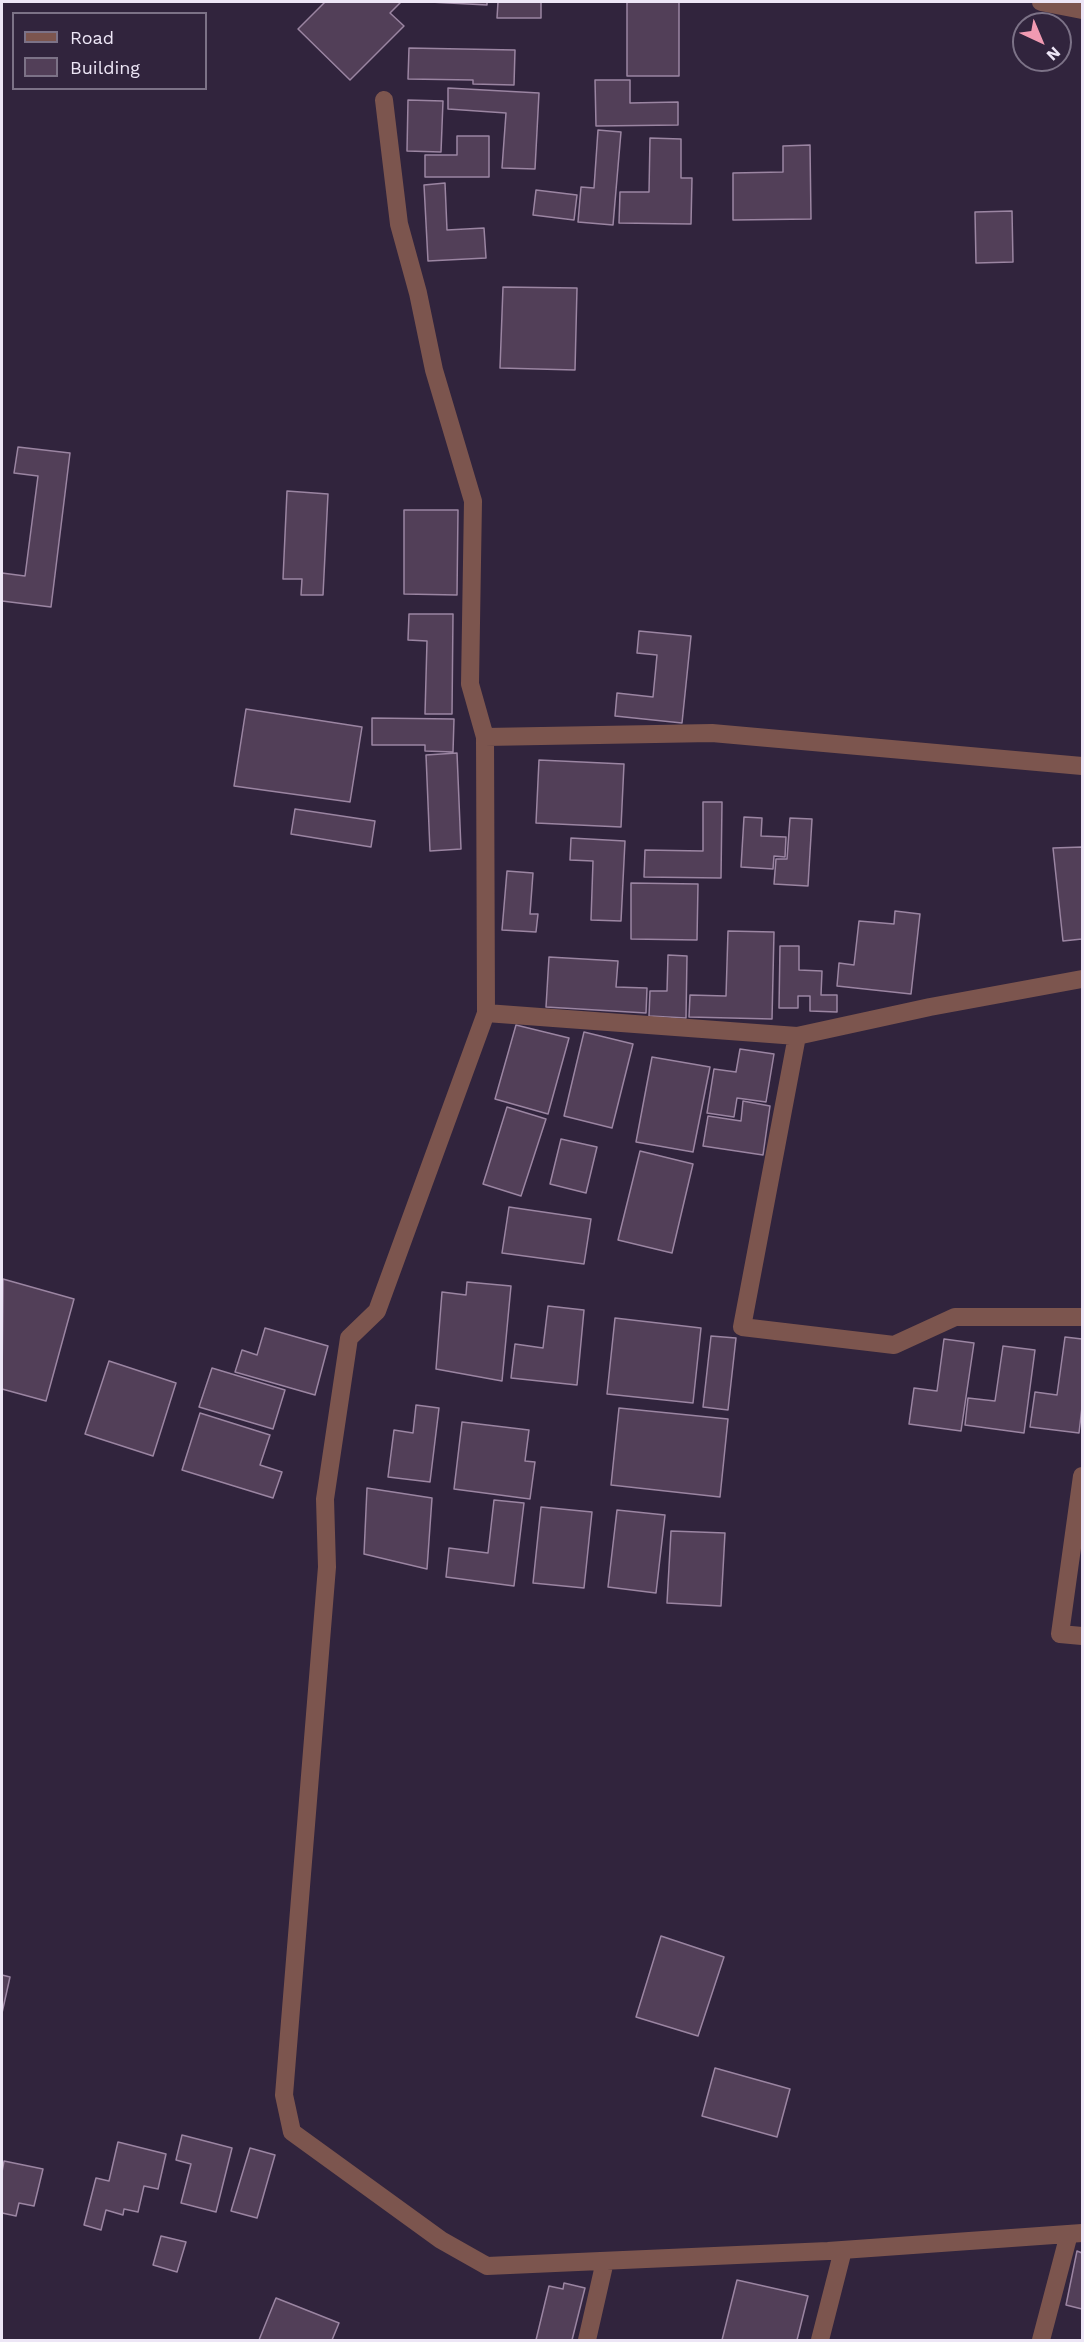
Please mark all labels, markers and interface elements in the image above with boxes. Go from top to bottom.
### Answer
legend [12,12,207,90]
north arrow [1012,12,1072,72]
text: Road [70,27,114,48]
text: N [1043,43,1064,65]
text: Building [70,57,140,78]

